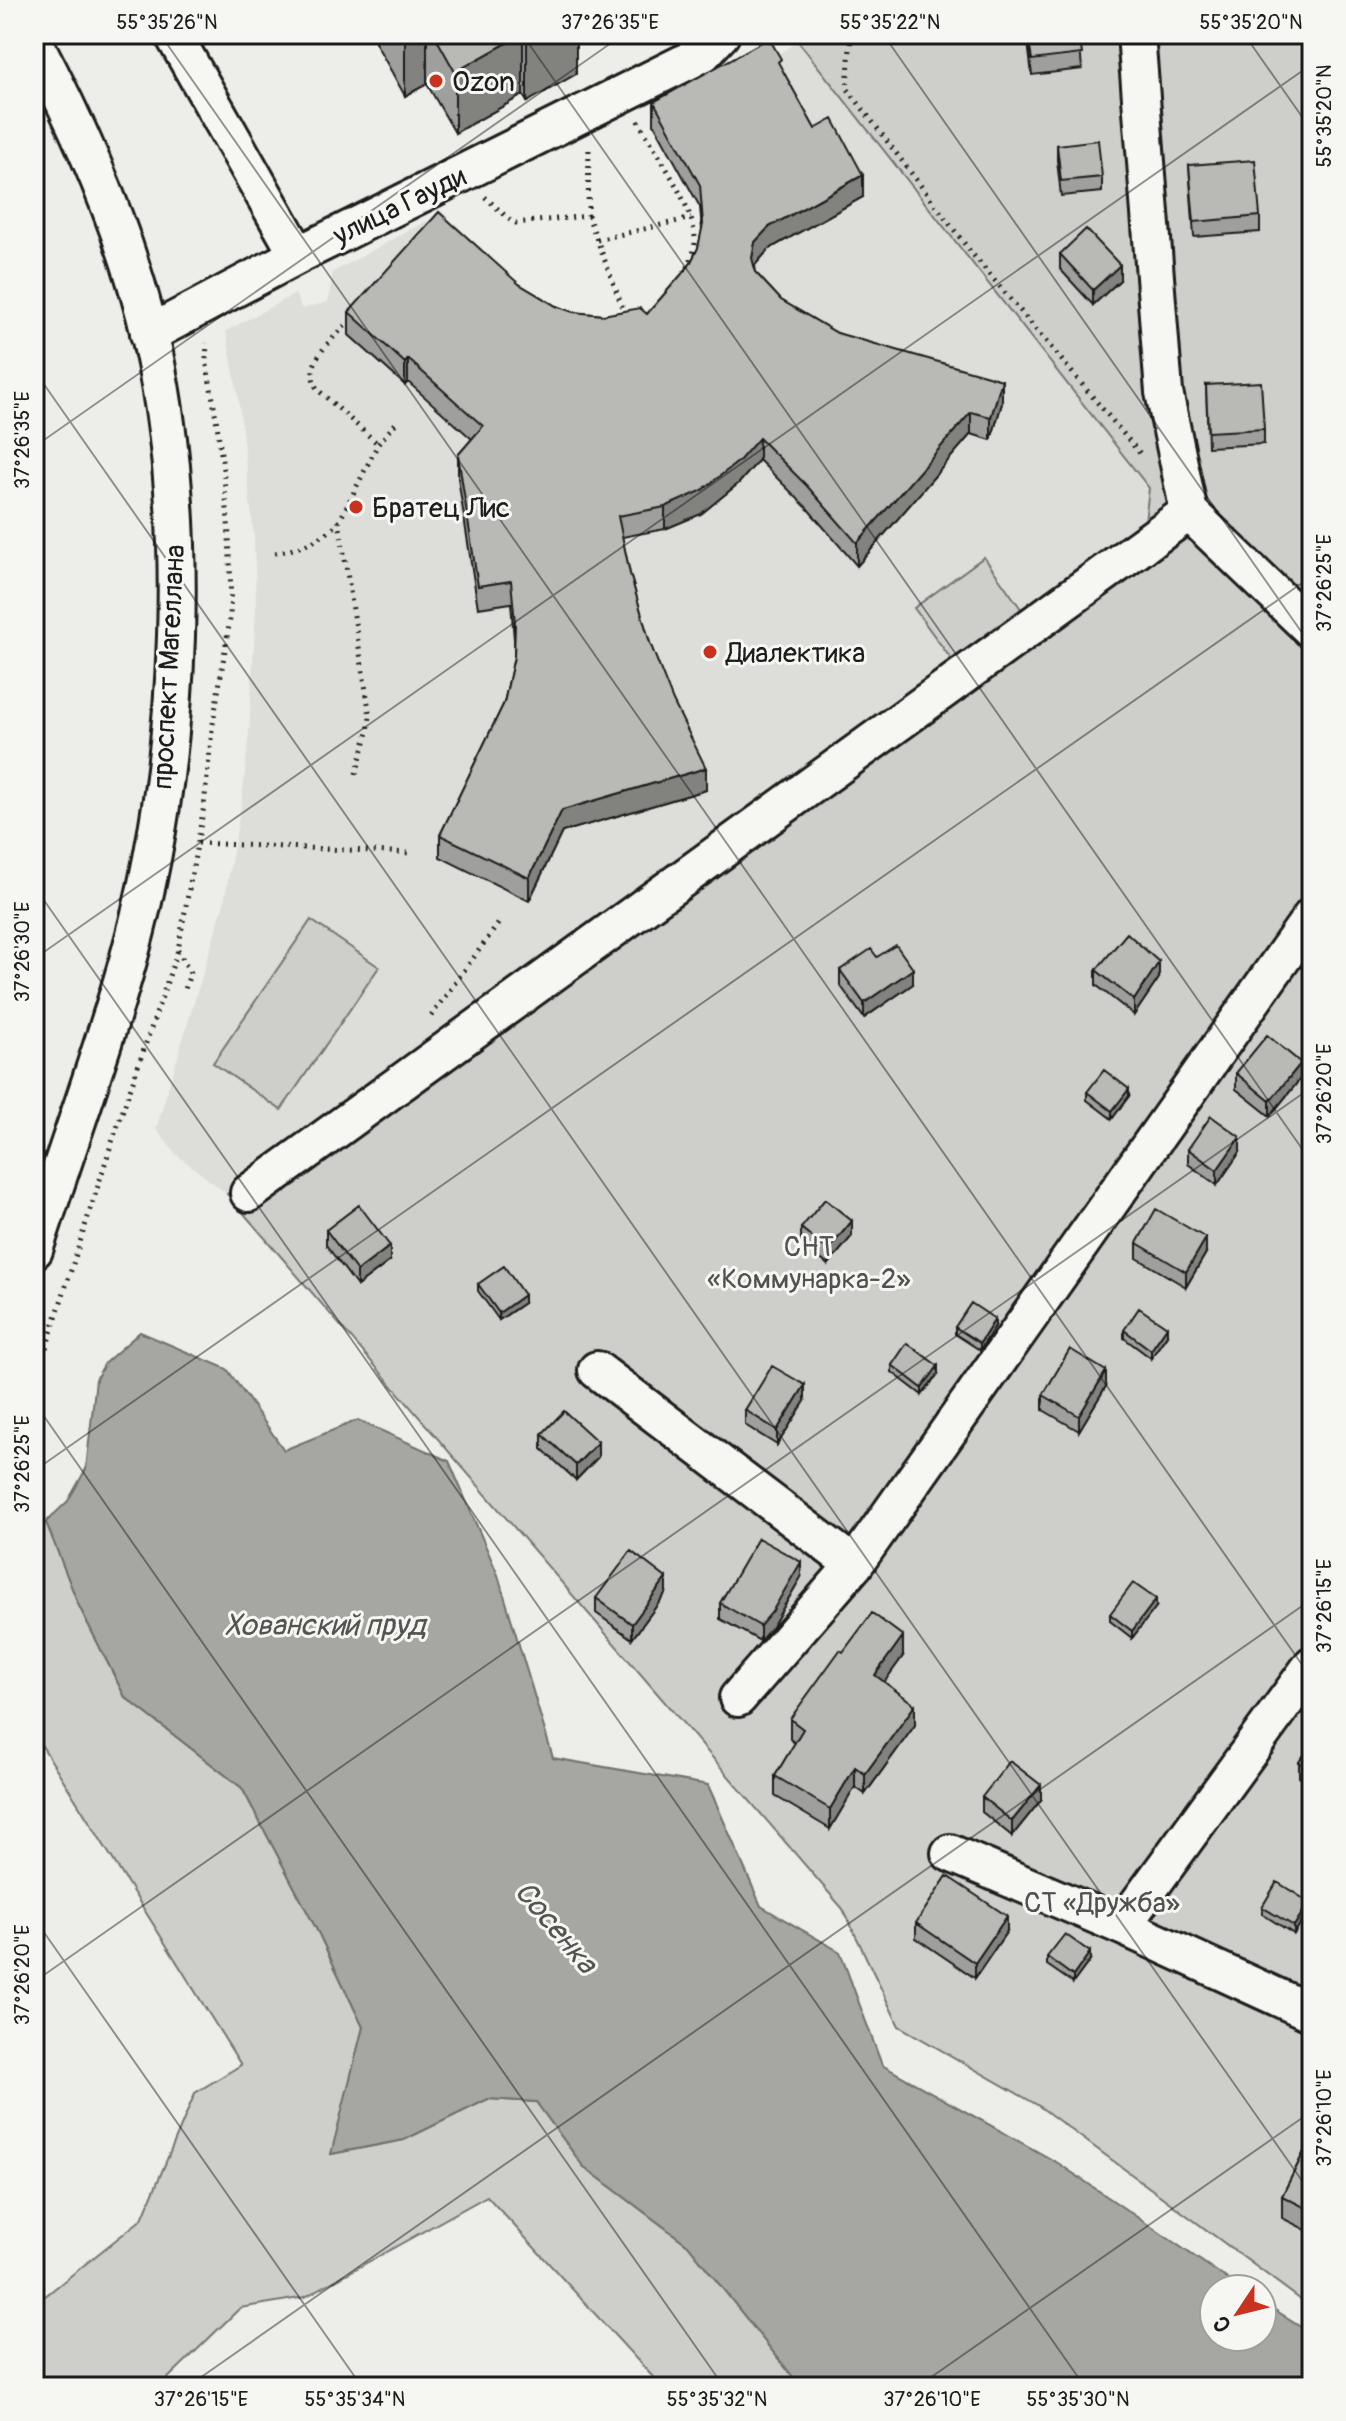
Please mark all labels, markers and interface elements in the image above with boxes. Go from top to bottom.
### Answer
text: 55°35'26"N [117,10,217,35]
text: 37°26'35"E [561,10,659,35]
text: 55°35'22"N [840,10,940,35]
text: 55°35'20"N [1200,10,1302,35]
place label: Ozon [452,65,515,100]
text: 55°35'20"N [1312,65,1337,167]
marker: Ozon [427,72,445,90]
street label: улица Гауди [327,159,472,254]
text: 37°26'35"E [10,391,35,489]
place label: Братец Лис [372,491,510,526]
marker: Братец Лис [347,498,365,516]
text: 37°26'25"E [1312,534,1337,632]
street label: проспект Магеллана [146,544,193,790]
place label: Диалектика [725,636,865,671]
marker: Диалектика [701,643,719,661]
text: 37°26'30"E [10,902,35,1002]
text: 37°26'20"E [1312,1044,1337,1144]
park label: СНТ «Коммунарка-2» [707,1230,911,1297]
text: 37°26'25"E [10,1415,35,1513]
text: 37°26'15"E [1312,1559,1337,1653]
water label: Хованский пруд [224,1607,429,1644]
water label: Сосенка [506,1874,606,1983]
park label: СТ «Дружба» [1024,1886,1180,1921]
text: 37°26'20"E [10,1925,35,2025]
text: 37°26'10"E [1312,2069,1337,2167]
north arrow [1198,2273,1278,2353]
text: С [1207,2310,1238,2337]
text: 37°26'15"E [154,2387,248,2412]
text: 55°35'34"N [305,2387,405,2412]
text: 55°35'32"N [667,2387,767,2412]
text: 37°26'10"E [883,2387,981,2412]
text: 55°35'30"N [1027,2387,1129,2412]

